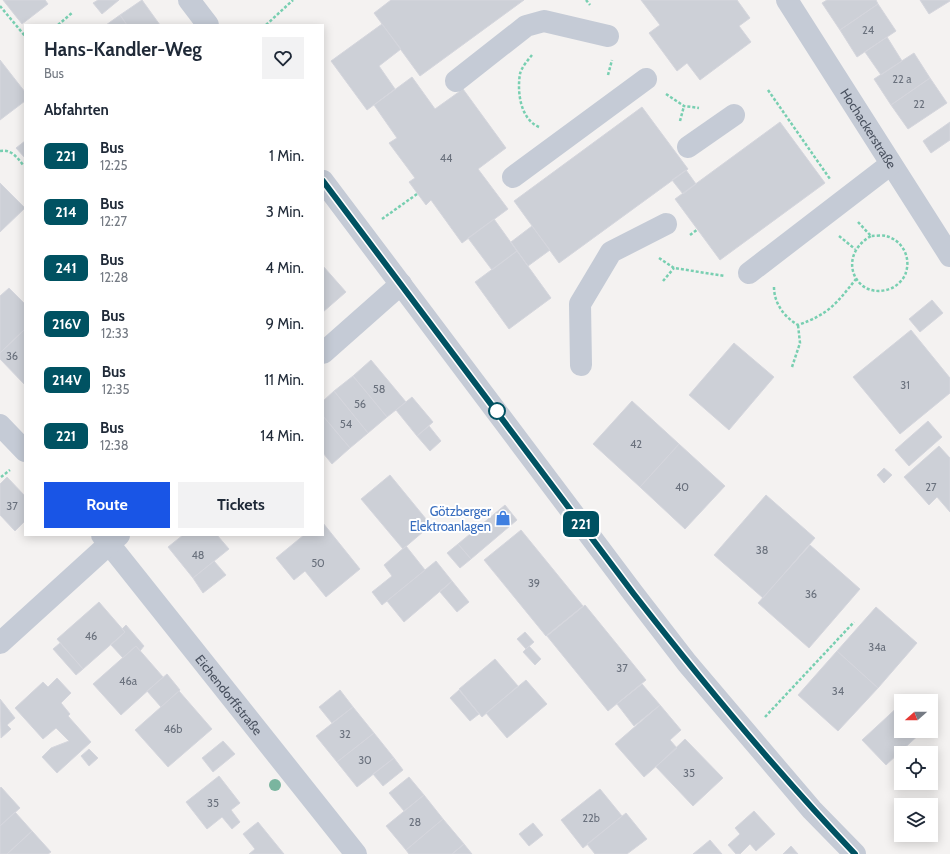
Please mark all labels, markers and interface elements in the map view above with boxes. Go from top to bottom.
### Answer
house number: 24 [862,23,875,37]
button: heart [262,37,304,79]
text: Hans-Kandler-Weg [44,38,202,61]
text: Bus [44,65,64,81]
house number: 22 a [892,72,912,86]
street label: Hochackerstraße [837,85,900,171]
house number: 22 [913,97,925,111]
text: Abfahrten [44,101,109,119]
text: Bus [100,139,124,157]
text: 221 [56,147,76,165]
text: 1 Min. [269,147,304,165]
house number: 44 [440,151,453,165]
text: 12:25 [100,157,128,173]
text: Bus [100,195,124,213]
text: 214 [55,203,77,221]
text: 3 Min. [266,203,304,221]
text: 12:27 [100,213,127,229]
text: Bus [100,251,124,269]
text: 241 [55,259,77,277]
text: 4 Min. [265,259,304,277]
text: 12:28 [100,269,128,285]
text: Bus [101,307,125,325]
text: 216V [52,315,81,333]
text: 9 Min. [265,315,304,333]
text: 12:33 [101,325,129,341]
house number: 36 [6,349,18,363]
text: Bus [102,363,126,381]
text: 214V [52,371,82,389]
text: 11 Min. [264,371,304,389]
house number: 31 [900,378,910,392]
text: 12:35 [102,381,130,397]
house number: 58 [373,382,385,396]
house number: 56 [354,397,366,411]
unlabelled marker [488,402,506,420]
house number: 54 [340,417,353,431]
text: Bus [100,419,124,437]
text: 221 [56,427,76,445]
text: 14 Min. [260,427,304,445]
text: 12:38 [100,437,129,453]
house number: 42 [630,437,642,451]
house number: 40 [675,480,689,494]
house number: 27 [925,480,937,494]
button: Route [44,482,170,528]
button: Tickets [178,482,304,528]
house number: 37 [6,499,18,513]
place label: Götzberger Elektroanlagen [410,503,492,534]
shop icon: Götzberger Elektroanlagen [494,509,512,527]
line badge: 221 [558,511,604,537]
text: 221 [571,515,591,533]
house number: 38 [756,543,768,557]
house number: 48 [191,548,205,562]
house number: 50 [311,556,325,570]
house number: 39 [528,576,540,590]
house number: 36 [805,587,817,601]
house number: 46 [85,629,97,643]
house number: 34a [868,640,887,654]
street label: Eichendorffstraße [192,651,266,738]
house number: 37 [616,661,628,675]
house number: 46a [119,674,138,688]
house number: 34 [832,684,845,698]
north arrow [894,694,938,738]
map controls [894,694,938,842]
house number: 46b [164,722,182,736]
house number: 32 [339,727,351,741]
button: locate [894,746,938,790]
house number: 30 [358,753,372,767]
house number: 35 [683,766,695,780]
house number: 35 [207,796,219,810]
button: layers [894,798,938,842]
house number: 22b [582,811,600,825]
house number: 28 [409,815,421,829]

